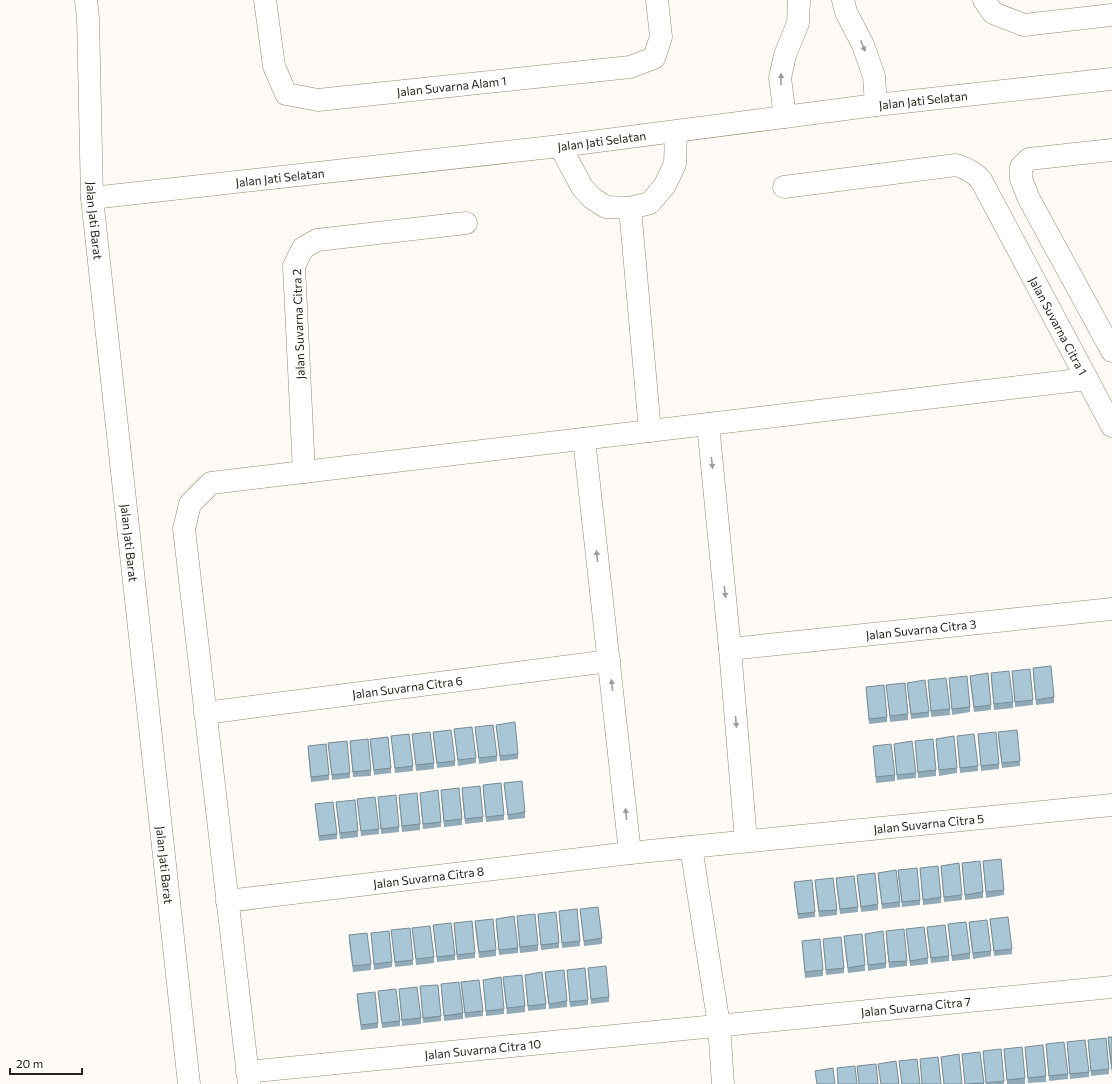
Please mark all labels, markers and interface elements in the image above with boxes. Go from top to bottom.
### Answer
one-way arrow [861,41,867,53]
one-way arrow [778,72,784,85]
street label: Jalan Suvarna Alam 1 [396,73,507,100]
street label: Jalan Jati Selatan [878,88,968,113]
street label: Jalan Jati Selatan [557,128,647,154]
street label: Jalan Jati Selatan [235,165,325,190]
street label: Jalan Jati Barat [84,182,106,260]
street label: Jalan Suvarna Citra 2 [289,268,308,380]
street label: Jalan Suvarna Citra 1 [1026,274,1090,377]
one-way arrow [709,457,715,469]
street label: Jalan Jati Barat [118,503,141,583]
one-way arrow [594,550,601,562]
one-way arrow [721,586,728,598]
street label: Jalan Suvarna Citra 3 [865,616,977,643]
street label: Jalan Suvarna Citra 6 [351,673,464,702]
one-way arrow [608,679,615,691]
one-way arrow [733,716,739,728]
one-way arrow [622,808,629,820]
street label: Jalan Suvarna Citra 5 [873,811,985,837]
street label: Jalan Jati Barat [153,825,176,905]
street label: Jalan Suvarna Citra 8 [372,863,485,892]
street label: Jalan Suvarna Citra 7 [860,994,971,1020]
street label: Jalan Suvarna Citra 10 [424,1036,542,1063]
scale bar [10,1050,82,1076]
text: 20 m [16,1056,43,1070]

